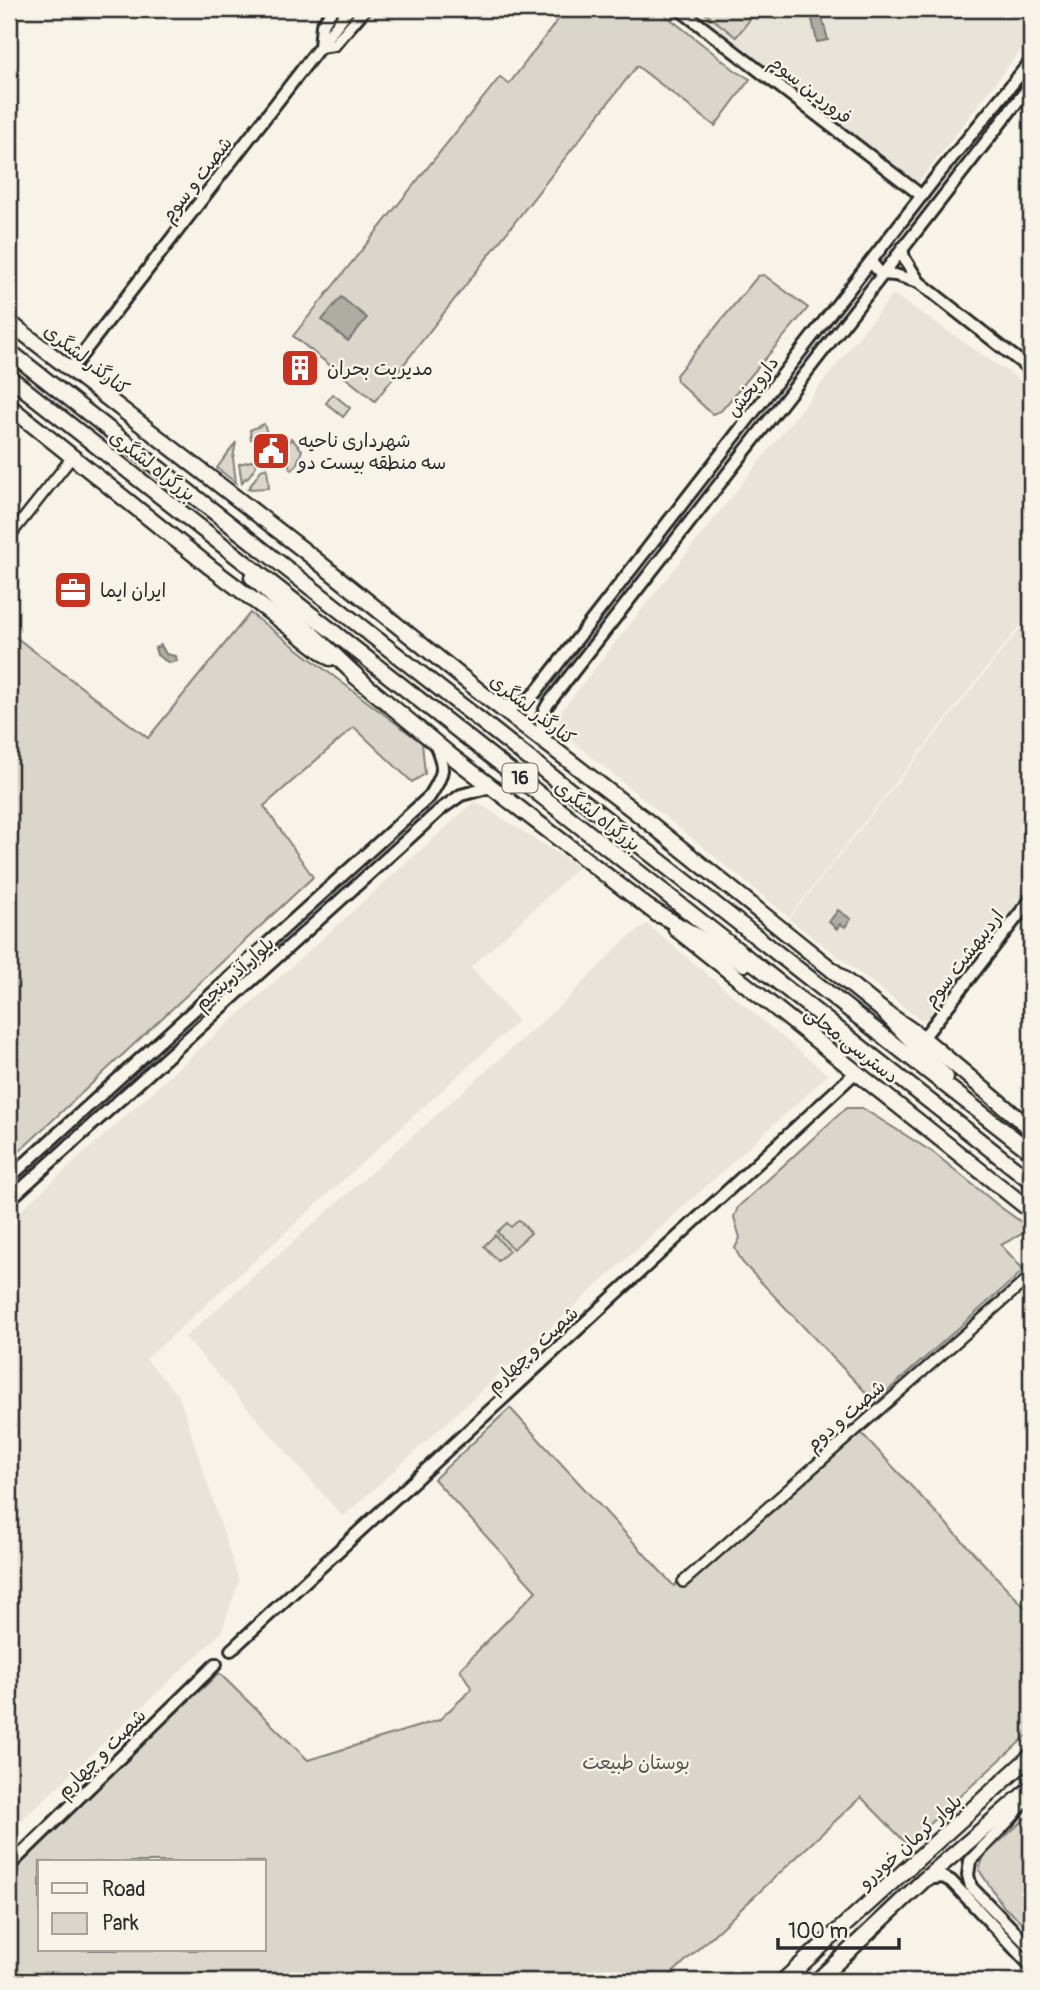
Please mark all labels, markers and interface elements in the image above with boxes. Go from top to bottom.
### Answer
street label: فروردین سوم [763,50,857,131]
street label: شصت و سوم [156,132,239,229]
street label: کنارگذر لشگری [39,319,134,401]
building icon: مدیریت بحران [279,347,321,389]
street label: داروپخش [721,351,784,422]
place label: مدیریت بحران [327,357,433,381]
street label: بزرگراه لشگری [105,425,200,507]
place label: شهرداری ناحیه سه منطقه بیست دو [296,429,446,475]
public building icon: شهرداری ناحیه سه منطقه بیست دو [250,430,292,472]
office icon: ایران ایما [52,569,94,611]
place label: ایران ایما [100,579,166,603]
street label: کنارگذر لشگری [485,669,580,751]
road number: 16 [503,764,538,792]
street label: بزرگراه لشگری [550,775,645,857]
street label: اردیبهشت سوم [918,905,1011,1013]
street label: بلوار آذر پنجم [190,931,281,1017]
street label: دسترسی محلی [800,1001,903,1089]
street label: شصت و چهارم [482,1301,585,1400]
street label: شصت و دوم [801,1375,892,1458]
street label: شصت و چهارم [52,1704,153,1805]
park label: بوستان طبیعت [582,1751,690,1775]
street label: بلوار کرمان خودرو [853,1789,967,1896]
legend [38,1860,266,1952]
text: Road [102,1876,146,1903]
scale bar [778,1906,898,1950]
text: Park [102,1910,139,1937]
text: 100 m [788,1918,848,1945]

